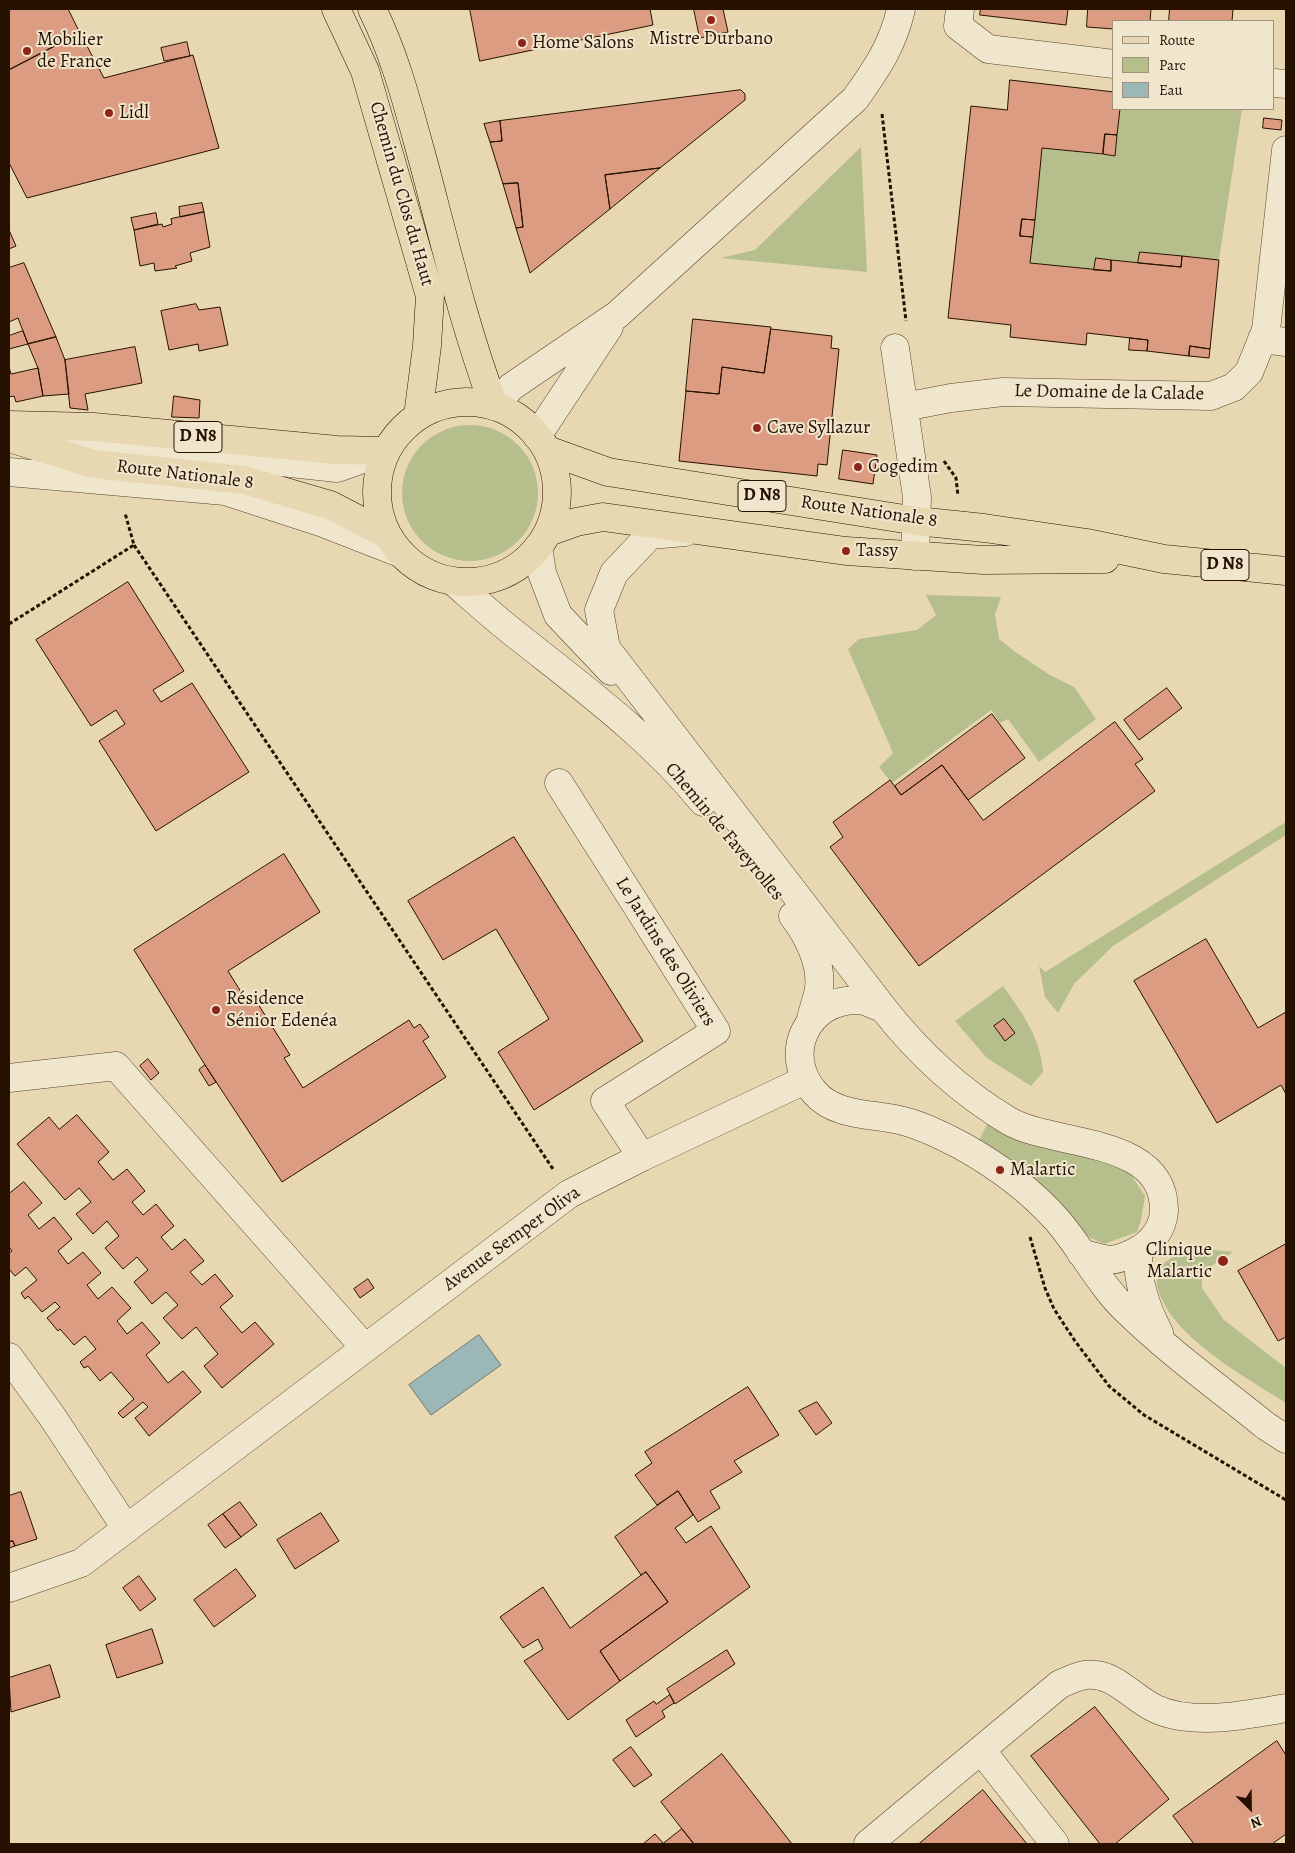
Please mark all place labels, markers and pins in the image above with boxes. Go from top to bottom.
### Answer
marker: Mistre Durbano [705,14,717,26]
place label: Mistre Durbano [649,28,773,50]
place label: Mobilier de France [37,29,111,73]
place label: Home Salons [532,32,634,54]
marker: Home Salons [516,37,528,49]
marker: Mobilier de France [21,45,33,57]
place label: Lidl [119,102,149,124]
marker: Lidl [103,107,115,119]
place label: Cave Syllazur [767,417,870,439]
marker: Cave Syllazur [751,422,763,434]
place label: Cogedim [868,456,938,478]
marker: Cogedim [852,461,864,473]
place label: Tassy [856,540,898,562]
marker: Tassy [840,545,852,557]
place label: Résidence Sénior Edenéa [226,988,338,1032]
marker: Résidence Sénior Edenéa [210,1004,222,1016]
place label: Malartic [1010,1159,1075,1181]
marker: Malartic [994,1164,1006,1176]
place label: Clinique Malartic [1146,1239,1212,1283]
marker: Clinique Malartic [1216,1254,1230,1268]

